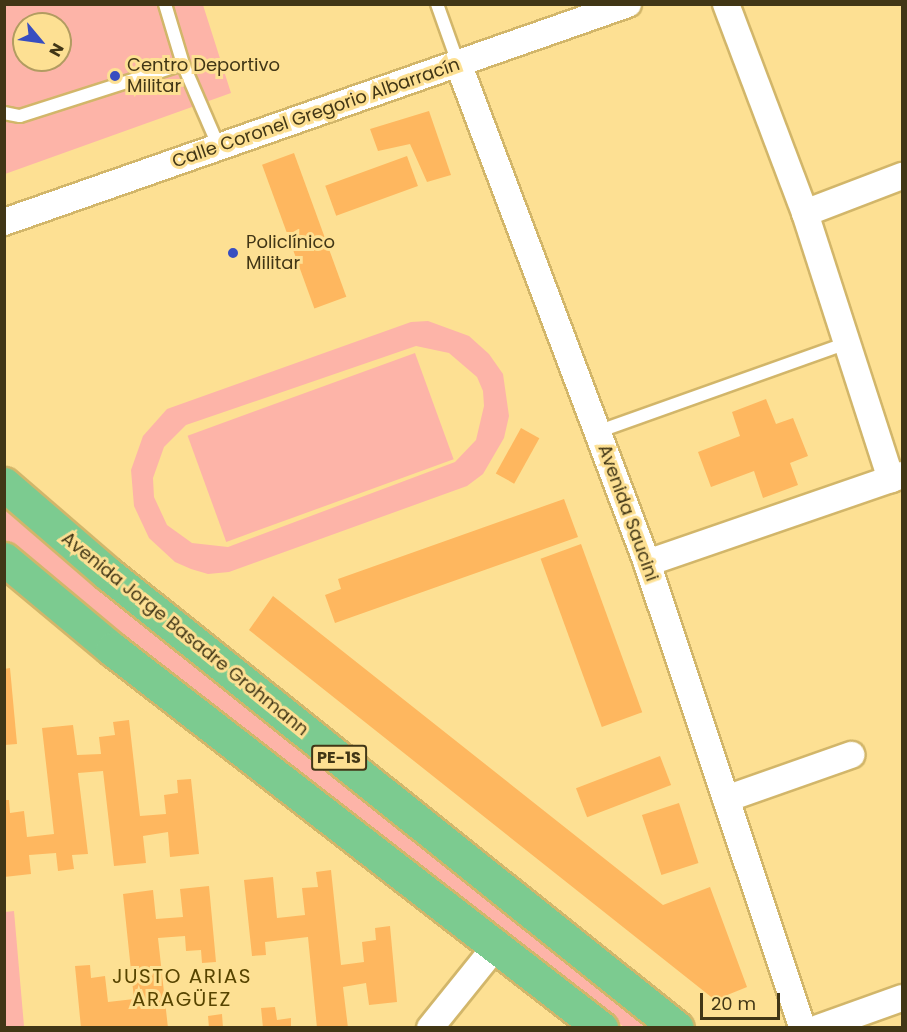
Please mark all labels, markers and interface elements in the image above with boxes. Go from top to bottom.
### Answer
north arrow [12,12,72,72]
text: N [43,39,69,61]
street label: Calle Coronel Gregorio Albarracín [169,53,463,173]
place label: Centro Deportivo Militar [127,55,280,98]
marker: Centro Deportivo Militar [108,69,122,83]
place label: Policlínico Militar [246,232,335,274]
marker: Policlínico Militar [224,244,242,262]
street label: Avenida Saucini [593,442,663,584]
street label: Avenida Jorge Basadre Grohmann [57,528,313,740]
road number: PE-1S [310,745,368,771]
district label: JUSTO ARIAS ARAGÜEZ [112,964,252,1011]
scale bar [703,981,782,1019]
text: 20 m [711,991,756,1016]

